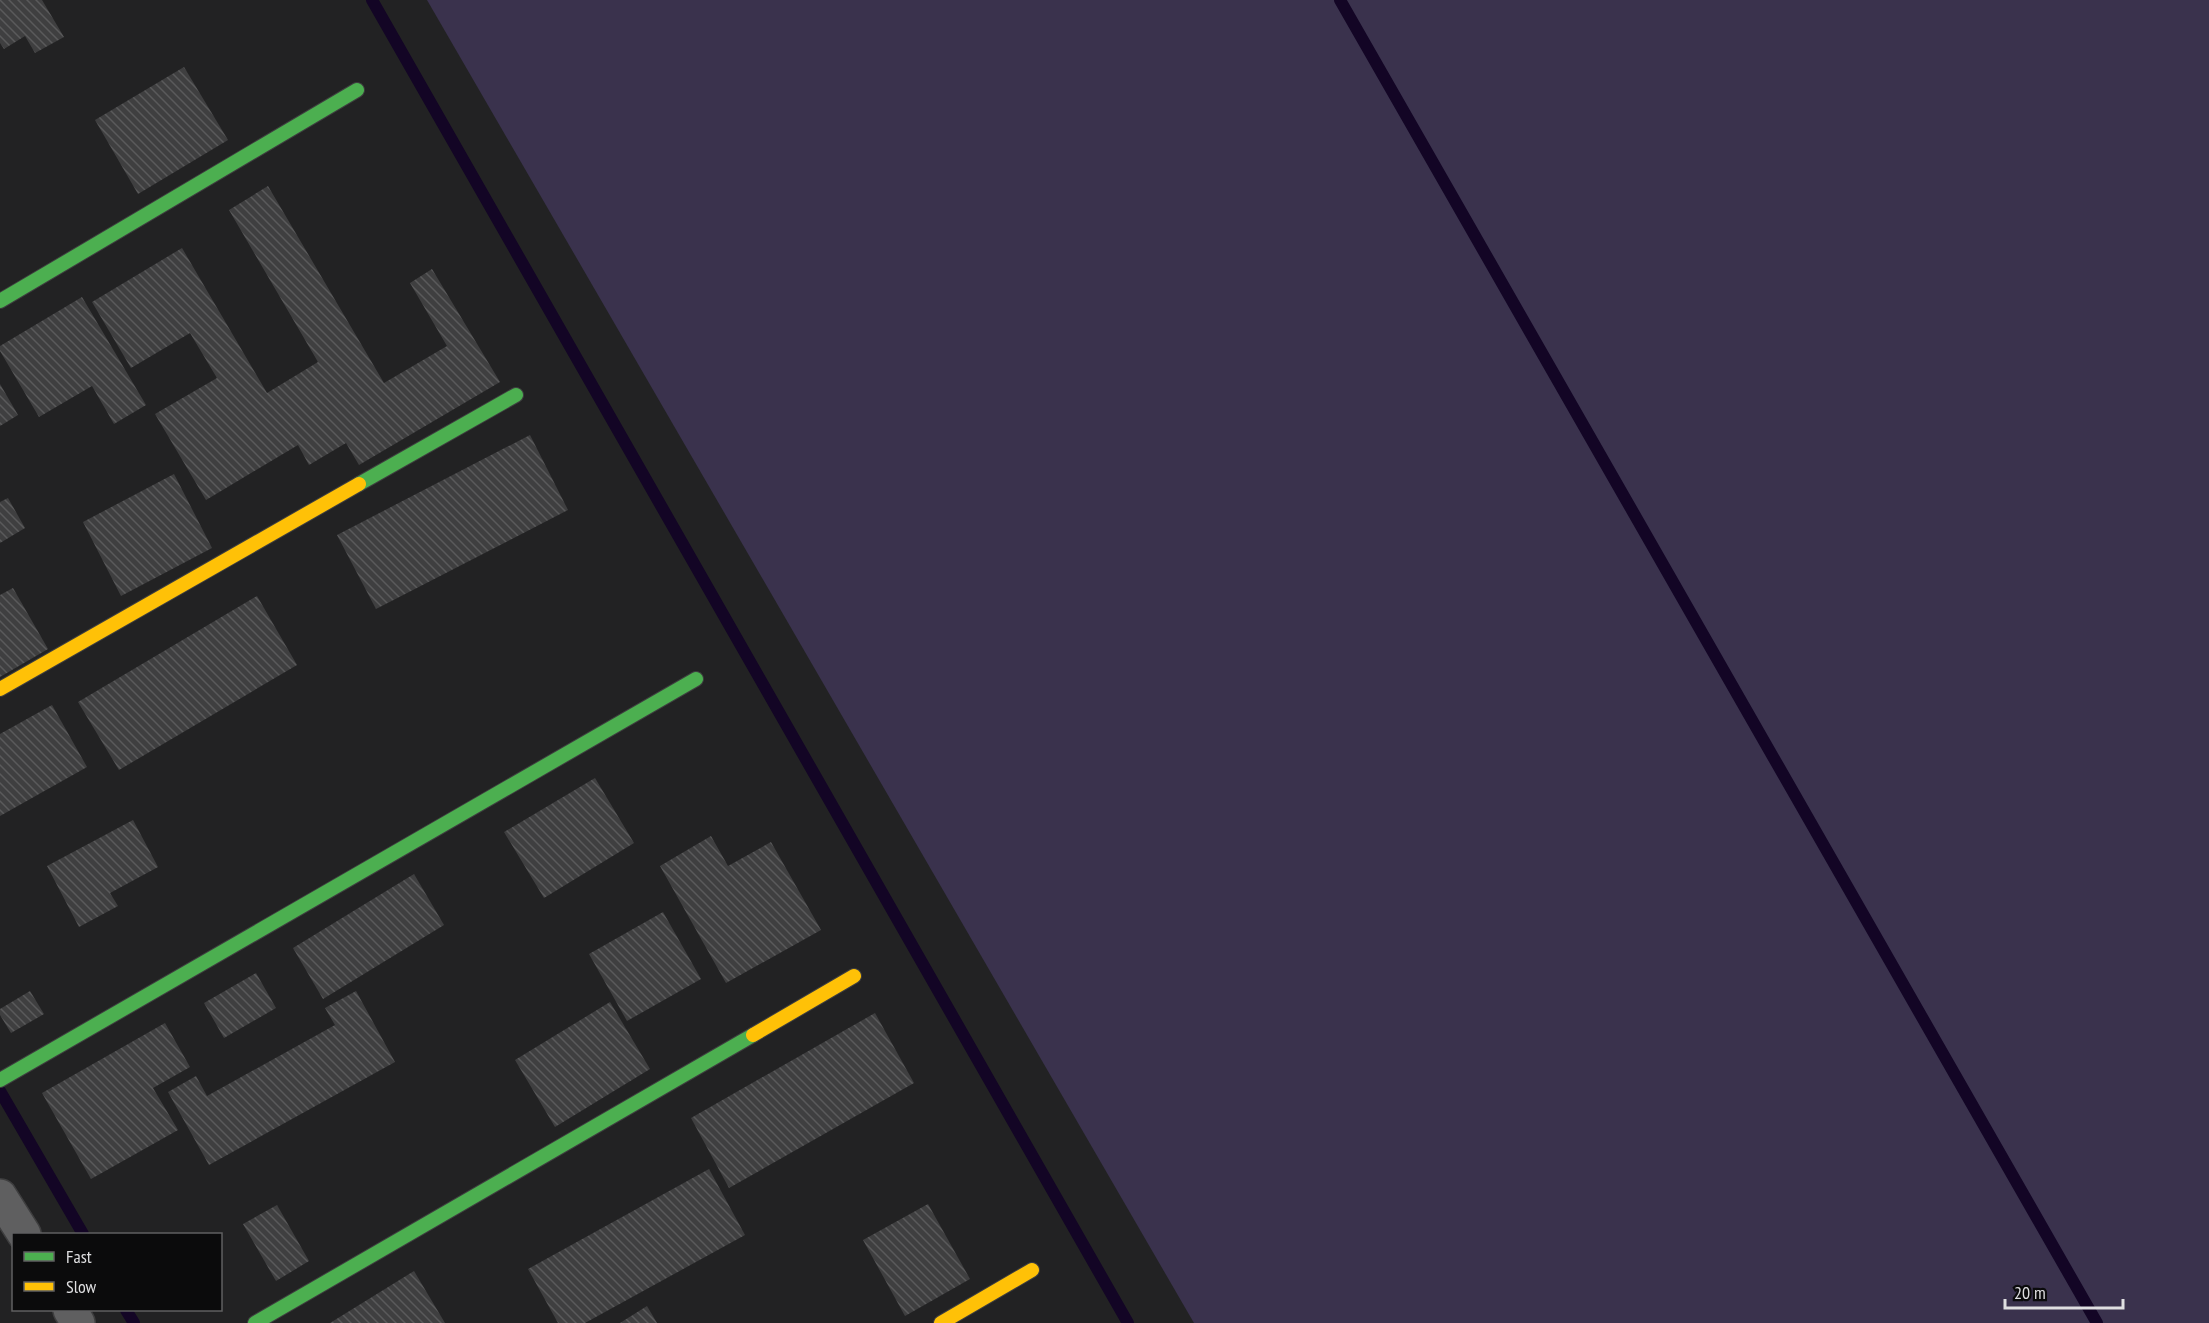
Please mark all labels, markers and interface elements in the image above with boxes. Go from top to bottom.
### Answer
legend [12,1233,222,1311]
text: Fast [66,1245,92,1268]
scale bar [2005,1272,2124,1310]
text: Slow [66,1275,97,1298]
text: 20 m [2014,1281,2046,1304]

